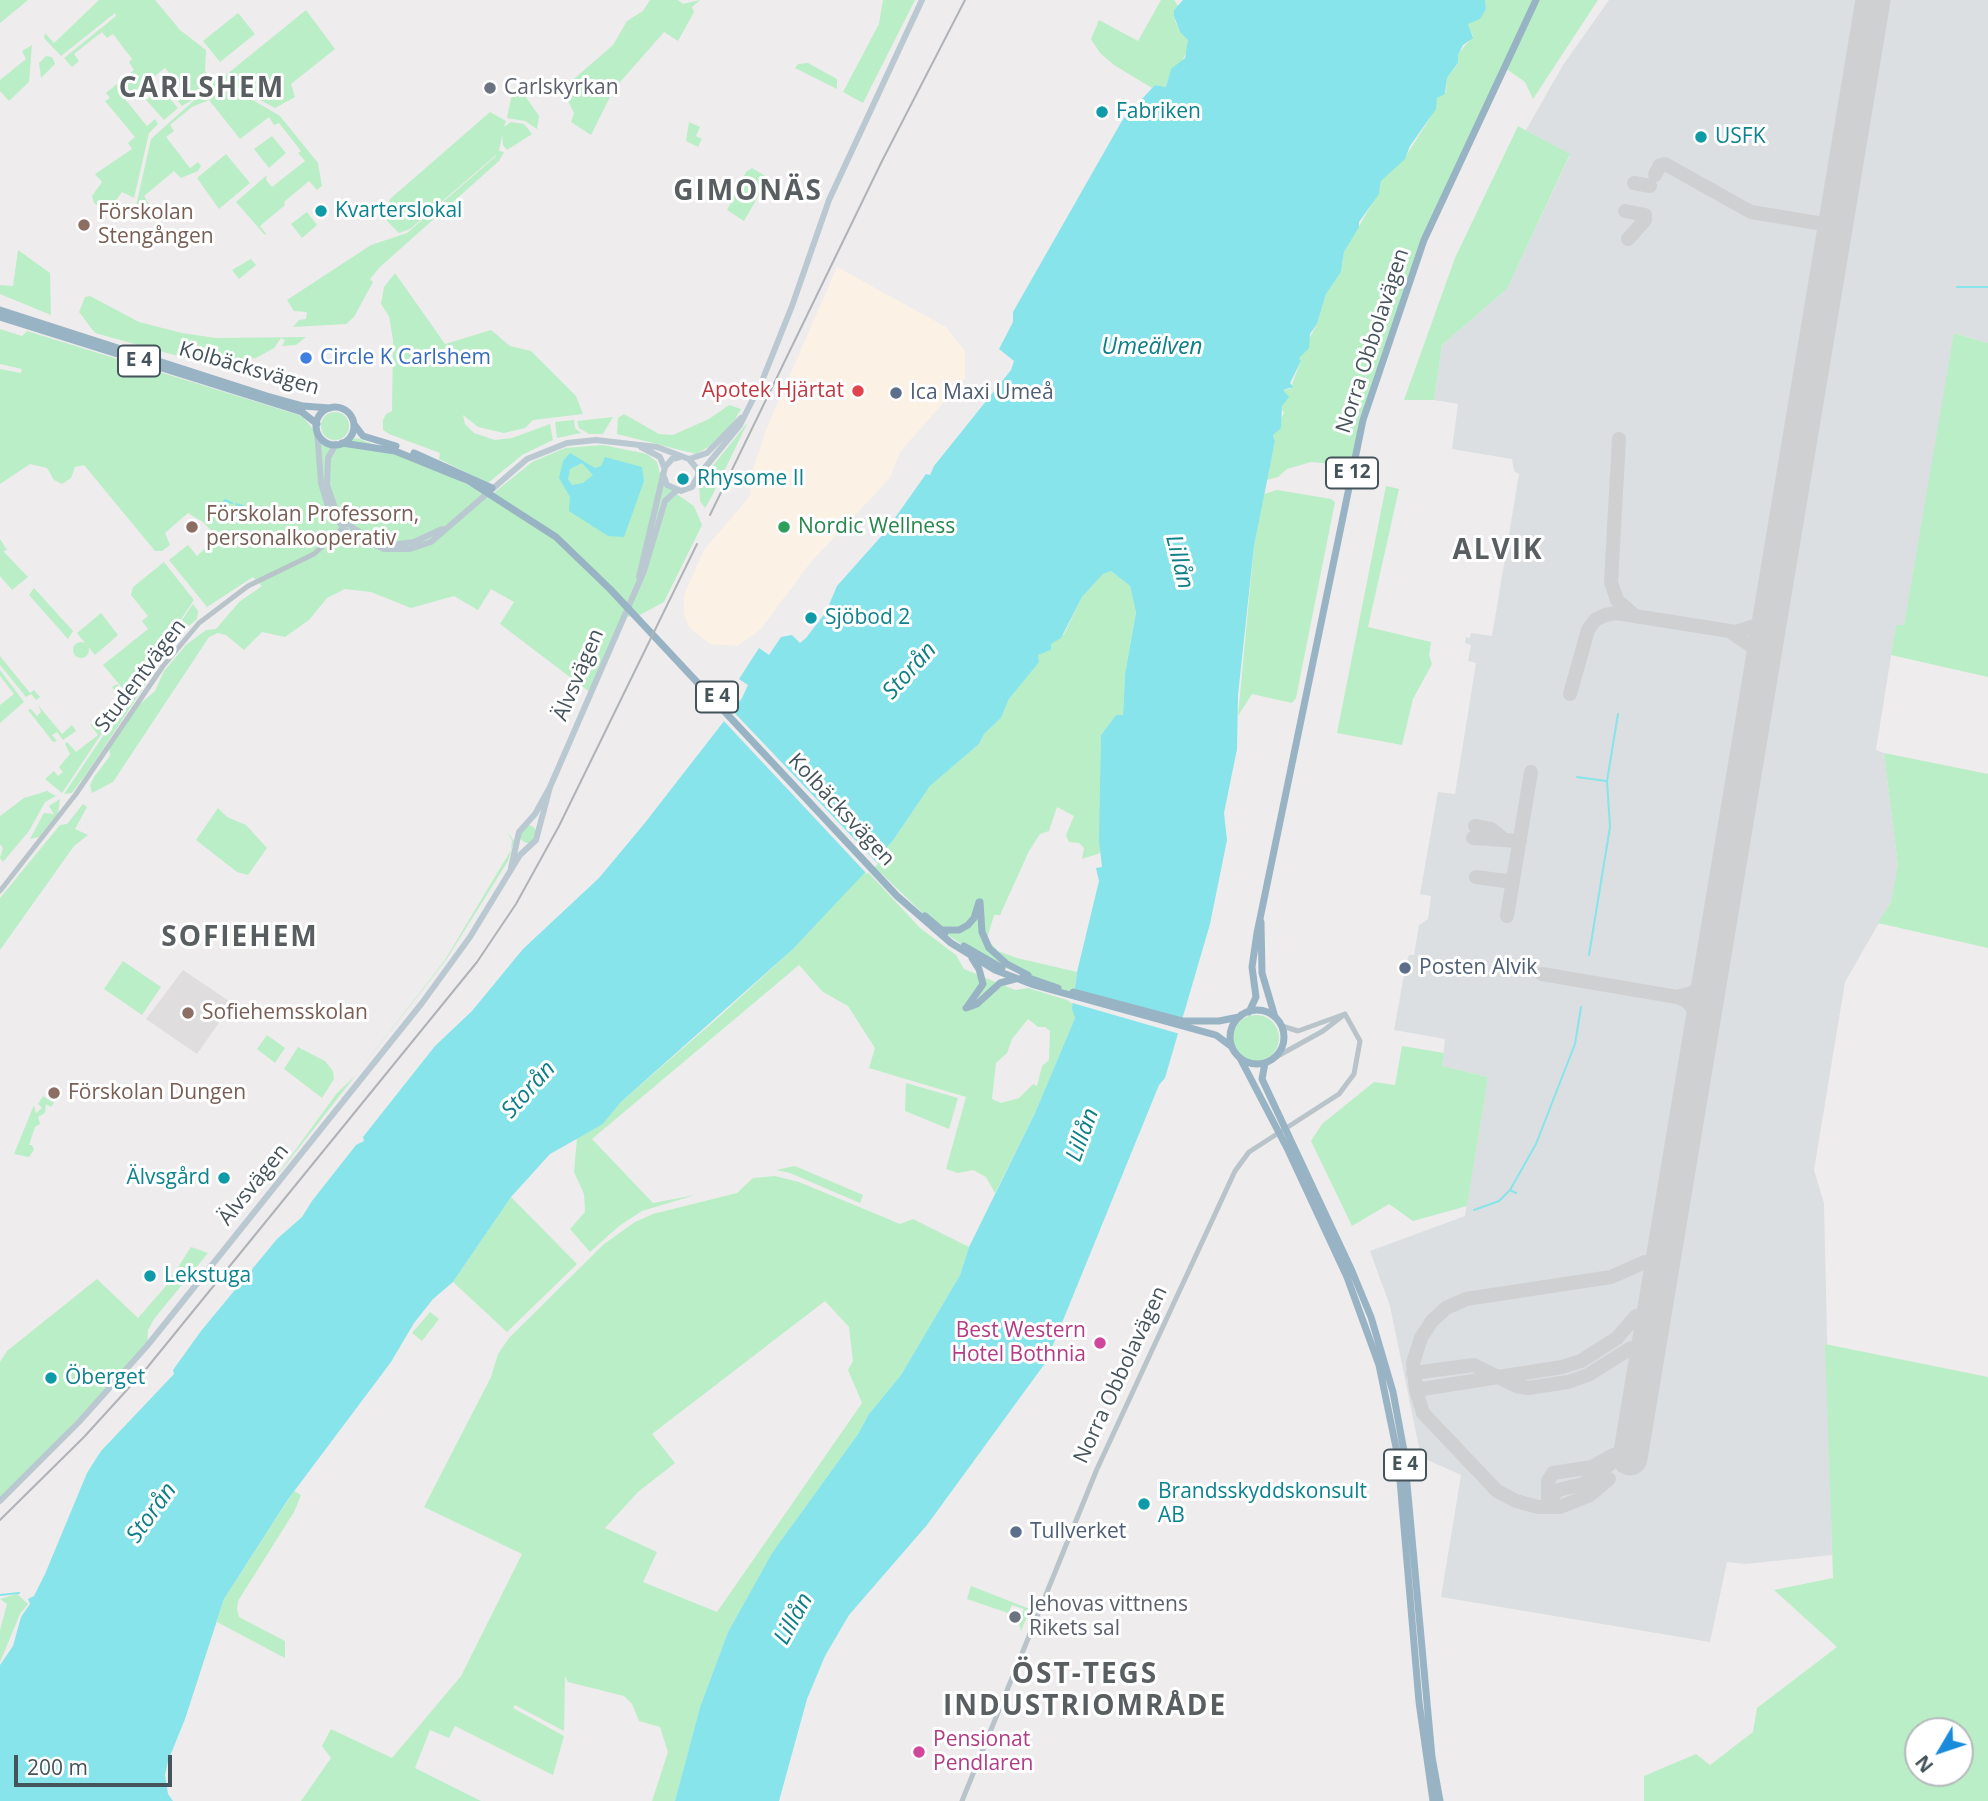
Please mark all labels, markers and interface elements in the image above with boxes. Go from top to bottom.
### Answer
district label: CARLSHEM [120,72,284,106]
place label: Carlskyrkan [504,75,619,101]
marker: Carlskyrkan [482,80,498,96]
place label: Fabriken [1116,99,1201,125]
marker: Fabriken [1094,104,1110,120]
place label: USFK [1715,124,1766,150]
marker: USFK [1693,129,1709,145]
district label: GIMONÄS [674,175,822,209]
place label: Kvarterslokal [335,198,462,224]
place label: Förskolan Stengången [98,200,214,250]
marker: Kvarterslokal [313,203,329,219]
marker: Förskolan Stengången [76,217,92,233]
street label: Norra Obbolavägen [1331,246,1415,436]
water label: Umeälven [1101,333,1203,361]
street label: Kolbäcksvägen [176,337,322,401]
place label: Circle K Carlshem [320,345,491,371]
road number: E 4 [118,346,160,376]
marker: Circle K Carlshem [298,350,314,366]
place label: Apotek Hjärtat [702,378,844,404]
place label: Ica Maxi Umeå [910,380,1054,406]
marker: Apotek Hjärtat [850,383,866,399]
marker: Ica Maxi Umeå [888,385,904,401]
road number: E 12 [1326,458,1378,488]
place label: Rhysome II [697,466,804,492]
marker: Rhysome II [675,471,691,487]
place label: Förskolan Professorn, personalkooperativ [206,502,419,552]
place label: Nordic Wellness [798,514,955,540]
marker: Förskolan Professorn, personalkooperativ [184,519,200,535]
marker: Nordic Wellness [776,519,792,535]
water label: Lillån [1159,532,1199,592]
district label: ALVIK [1453,534,1543,568]
place label: Sjöbod 2 [825,605,910,631]
marker: Sjöbod 2 [803,610,819,626]
street label: Studentvägen [90,614,192,738]
street label: Älvsvägen [548,625,610,725]
water label: Storån [877,637,943,705]
road number: E 4 [696,682,738,712]
street label: Kolbäcksvägen [782,749,900,871]
district label: SOFIEHEM [162,921,318,955]
place label: Posten Alvik [1419,955,1537,981]
marker: Posten Alvik [1397,960,1413,976]
place label: Sofiehemsskolan [202,1000,368,1026]
marker: Sofiehemsskolan [180,1005,196,1021]
water label: Storån [496,1056,562,1124]
place label: Förskolan Dungen [68,1080,246,1106]
marker: Förskolan Dungen [46,1085,62,1101]
water label: Lillån [1061,1105,1105,1165]
street label: Älvsvägen [214,1139,294,1231]
place label: Älvsgård [126,1165,210,1191]
marker: Älvsgård [216,1170,232,1186]
place label: Lekstuga [164,1263,251,1289]
marker: Lekstuga [142,1268,158,1284]
street label: Norra Obbolavägen [1069,1282,1173,1468]
place label: Best Western Hotel Bothnia [951,1318,1086,1368]
marker: Best Western Hotel Bothnia [1092,1335,1108,1351]
place label: Öberget [65,1365,145,1391]
marker: Öberget [43,1370,59,1386]
road number: E 4 [1384,1450,1426,1480]
water label: Storån [121,1478,183,1548]
place label: Brandsskyddskonsult AB [1158,1479,1367,1529]
marker: Brandsskyddskonsult AB [1136,1496,1152,1512]
place label: Tullverket [1030,1519,1126,1545]
marker: Tullverket [1008,1524,1024,1540]
water label: Lillån [769,1588,819,1650]
place label: Jehovas vittnens Rikets sal [1029,1592,1188,1642]
marker: Jehovas vittnens Rikets sal [1007,1609,1023,1625]
district label: ÖST-TEGS INDUSTRIOMRÅDE [945,1658,1225,1724]
north arrow [1904,1717,1974,1787]
place label: Pensionat Pendlaren [933,1727,1033,1777]
scale bar [18,1742,175,1786]
marker: Pensionat Pendlaren [911,1744,927,1760]
text: N [1909,1750,1939,1778]
text: 200 m [27,1753,88,1781]

